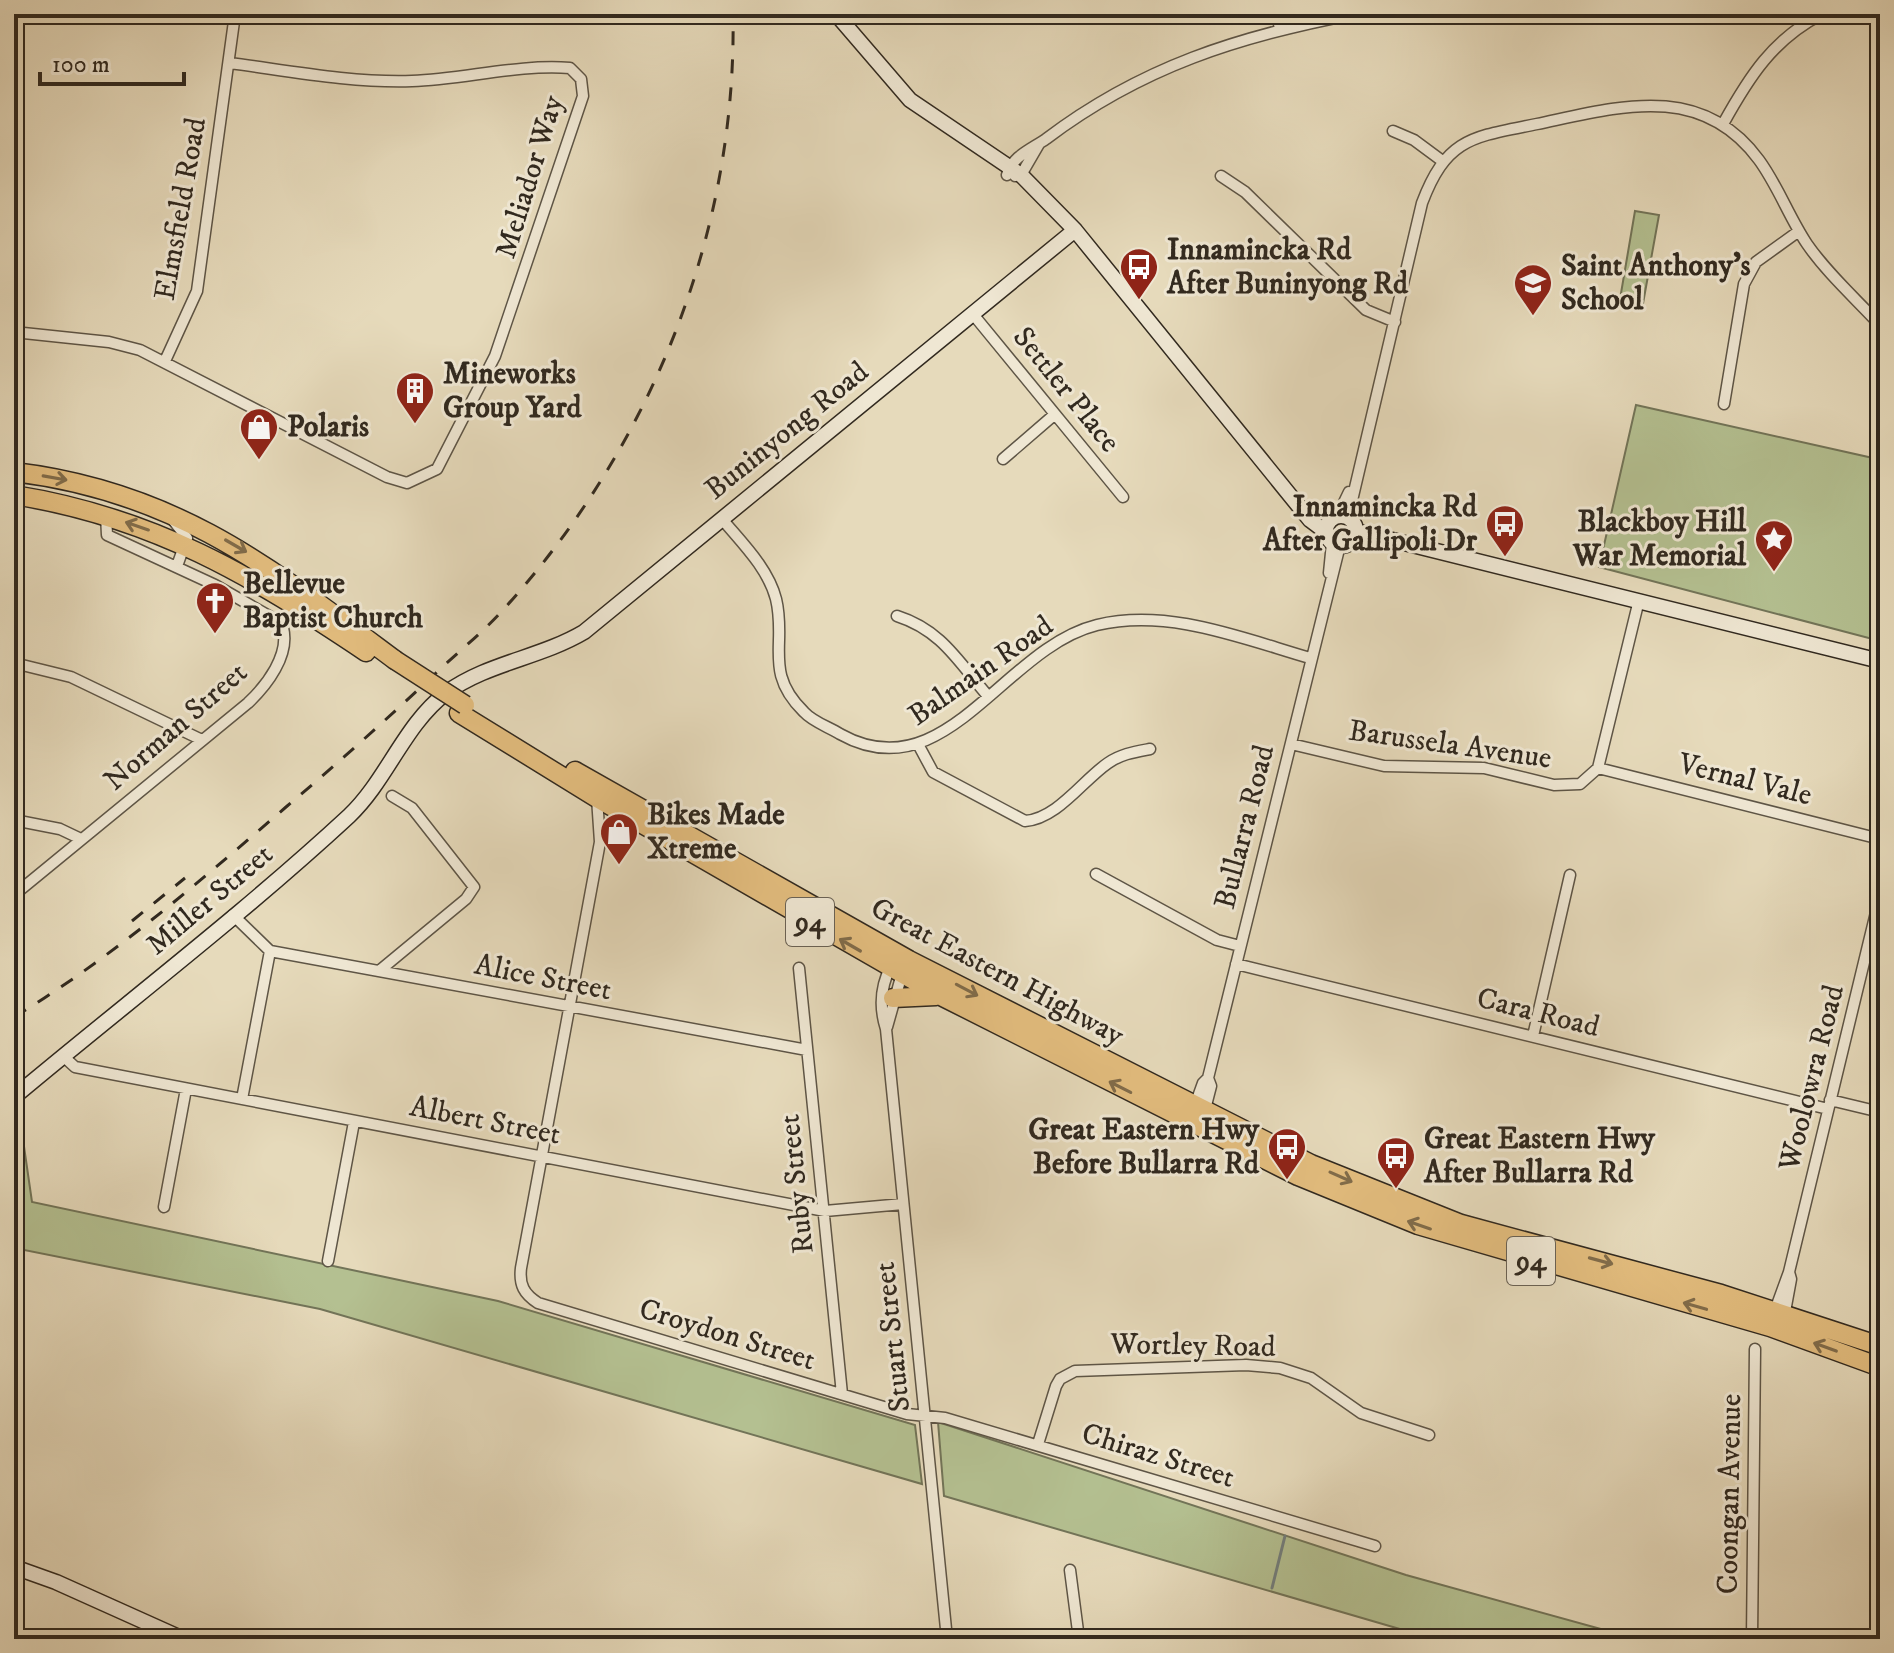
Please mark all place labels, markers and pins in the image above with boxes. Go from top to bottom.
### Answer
place label: Innamincka Rd After Buninyong Rd [1166,232,1409,303]
bus stop icon: Innamincka Rd After Buninyong Rd [1118,246,1160,301]
place label: Saint Anthony's School [1561,248,1751,319]
school or university icon: Saint Anthony's School [1512,262,1554,317]
place label: Mineworks Group Yard [443,356,583,427]
building icon: Mineworks Group Yard [394,370,436,425]
shop icon: Polaris [238,406,280,461]
place label: Polaris [287,409,369,446]
place label: Innamincka Rd After Gallipoli Dr [1262,489,1478,560]
bus stop icon: Innamincka Rd After Gallipoli Dr [1484,503,1526,558]
place label: Blackboy Hill War Memorial [1572,504,1747,575]
place icon: Blackboy Hill War Memorial [1753,518,1795,573]
place label: Bellevue Baptist Church [243,566,423,637]
church icon: Bellevue Baptist Church [194,580,236,635]
place label: Bikes Made Xtreme [647,797,785,868]
shop icon: Bikes Made Xtreme [598,811,640,866]
place label: Great Eastern Hwy Before Bullarra Rd [1028,1112,1260,1183]
place label: Great Eastern Hwy After Bullarra Rd [1423,1121,1655,1192]
bus stop icon: Great Eastern Hwy Before Bullarra Rd [1266,1126,1308,1181]
bus stop icon: Great Eastern Hwy After Bullarra Rd [1375,1135,1417,1190]

